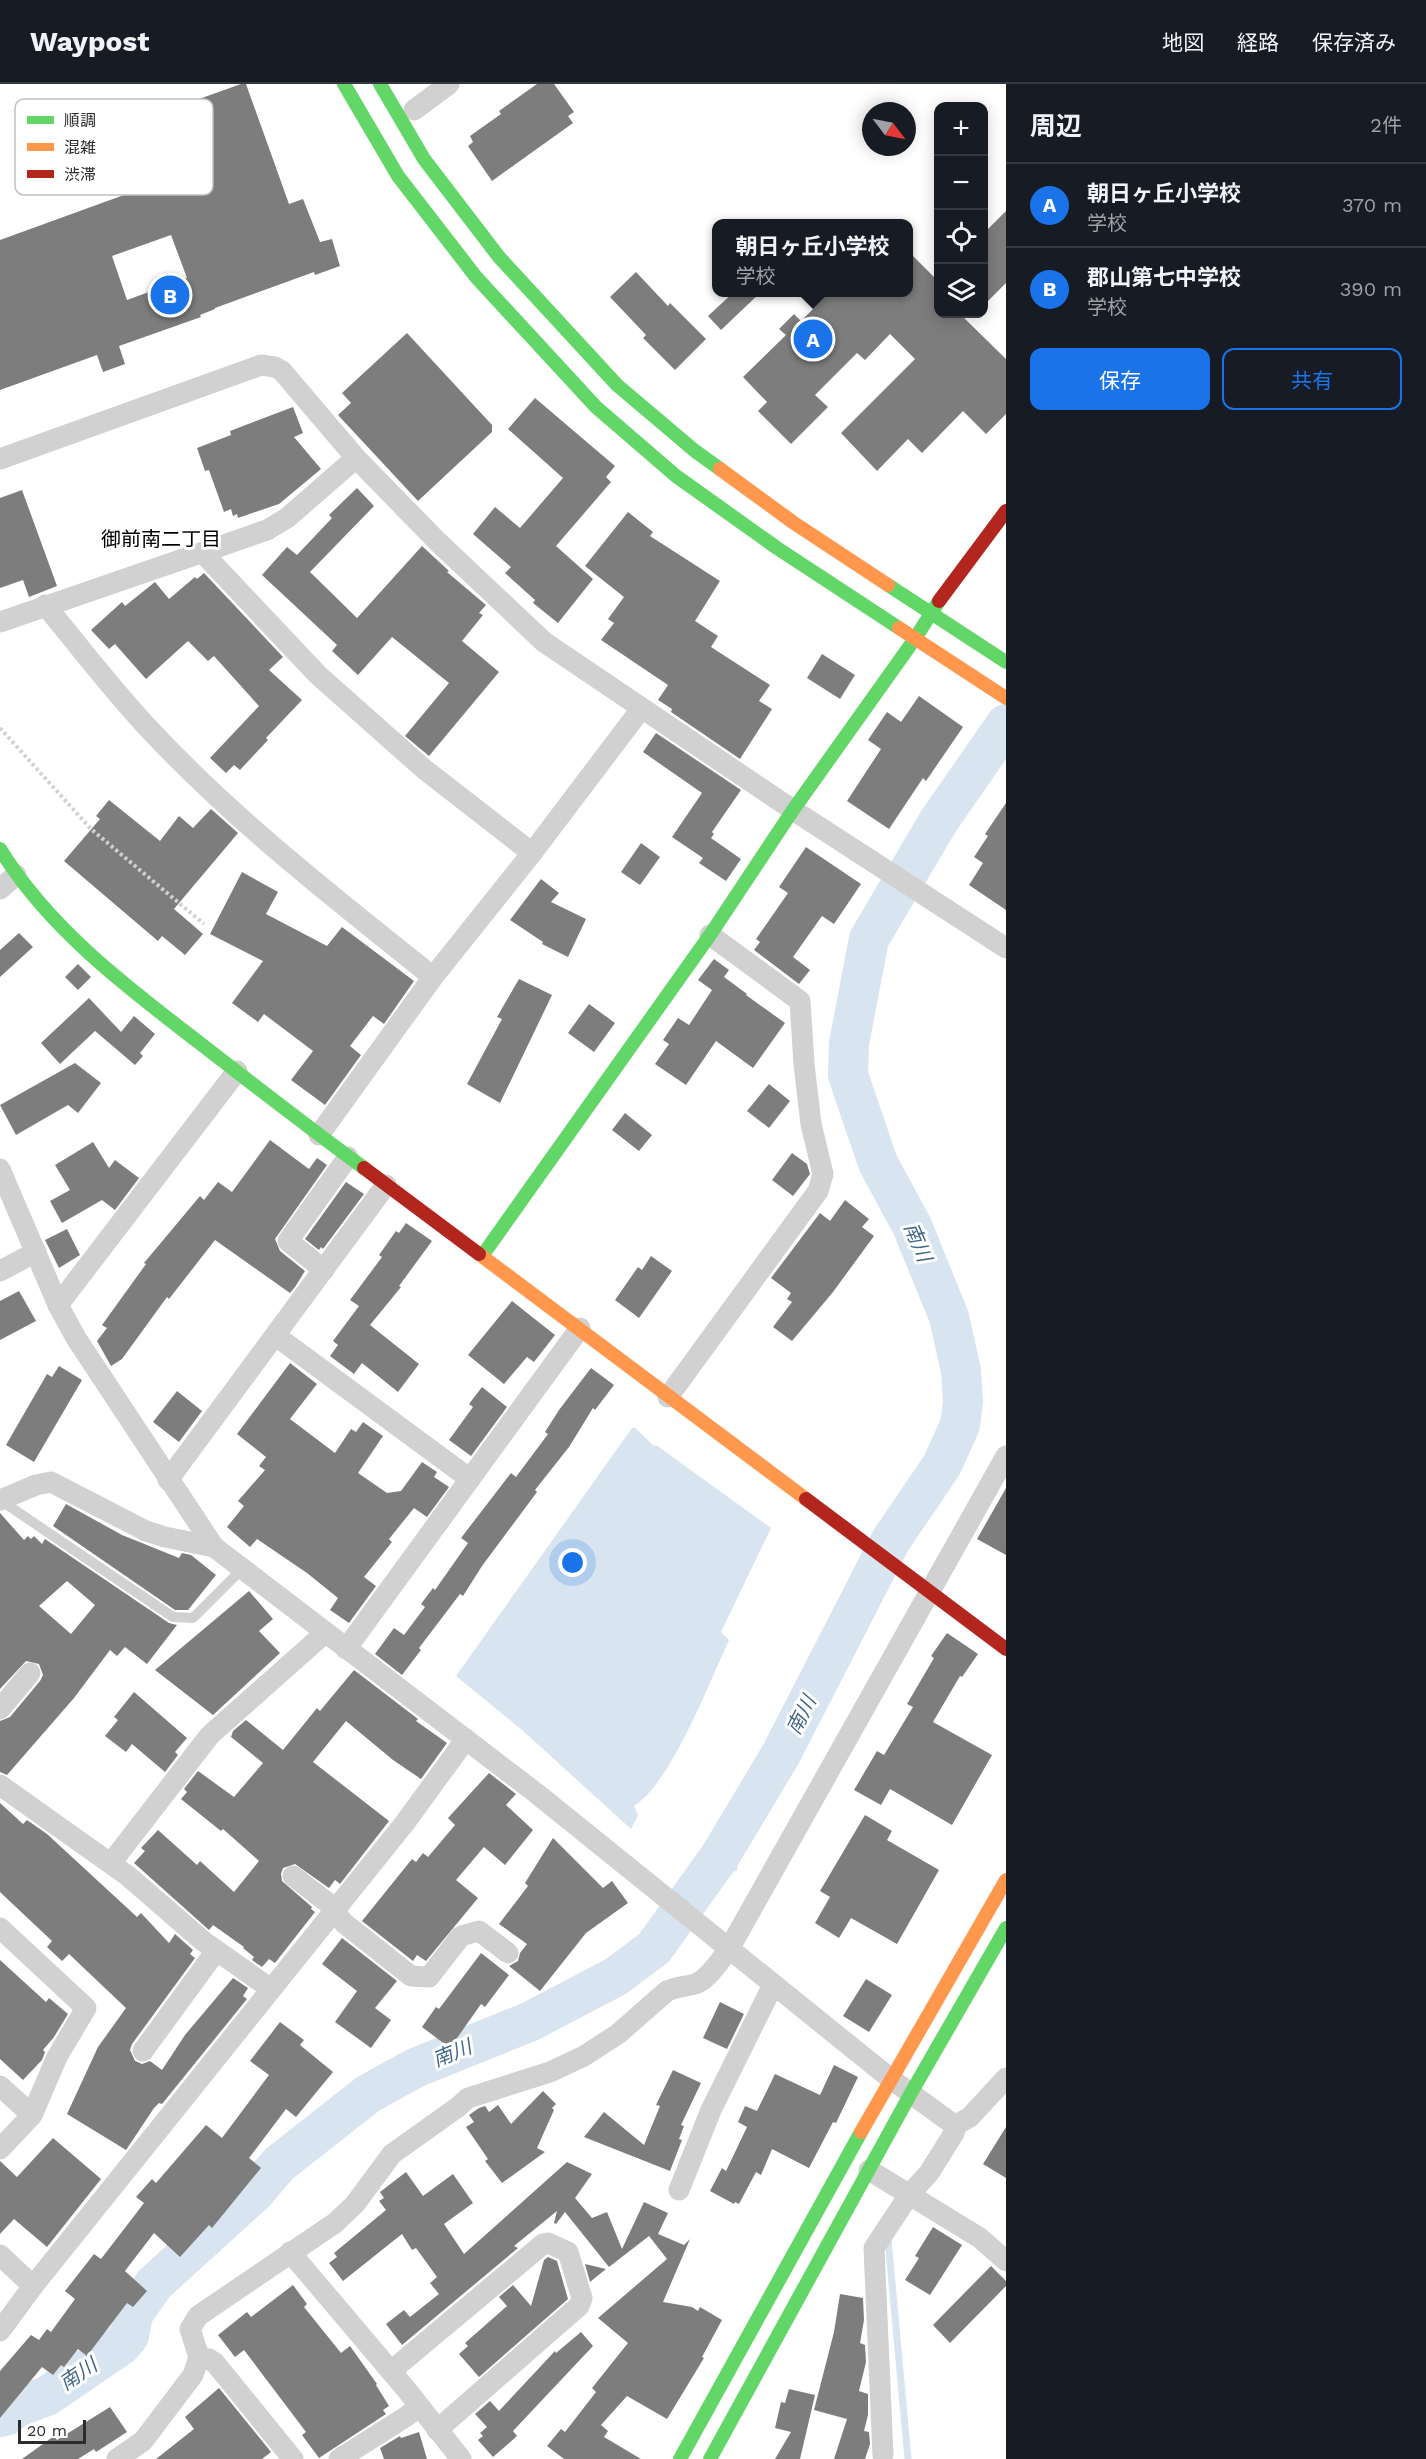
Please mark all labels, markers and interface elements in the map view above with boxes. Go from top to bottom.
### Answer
text: Waypost [30,25,149,58]
text: 地図 [1162,30,1204,55]
text: 経路 [1237,30,1279,55]
text: 保存済み [1312,30,1396,55]
legend [15,99,213,195]
north arrow [862,102,916,156]
map controls [934,102,988,318]
button: + [934,102,988,156]
text: 順調 [64,111,96,130]
text: 周辺 [1030,111,1082,141]
text: 2件 [1370,113,1402,137]
text: 混雑 [64,138,96,157]
button: − [934,156,988,210]
text: 渋滞 [64,165,96,184]
text: 朝日ヶ丘小学校 [1087,181,1241,206]
text: A [1043,193,1056,217]
text: 370 m [1342,193,1402,217]
button: locate [934,210,988,264]
text: 学校 [1087,211,1127,235]
popup [712,219,913,297]
text: 朝日ヶ丘小学校 [735,234,890,259]
text: 学校 [735,264,775,288]
button: layers [934,264,988,318]
text: 郡山第七中学校 [1087,265,1241,290]
pin: B [150,272,190,318]
text: B [1043,277,1056,301]
text: 390 m [1340,277,1402,301]
text: 学校 [1087,295,1127,319]
pin: A [794,316,832,362]
button: 保存 [1030,348,1210,410]
button: 共有 [1222,348,1402,410]
district label: 御前南二丁目 [101,527,221,551]
water label: 南川 [899,1219,938,1267]
your location [558,1548,587,1577]
water label: 南川 [781,1690,822,1738]
water label: 南川 [429,2034,477,2072]
water label: 南川 [55,2352,103,2395]
scale bar [18,2417,86,2444]
text: 20 m [27,2421,67,2440]

